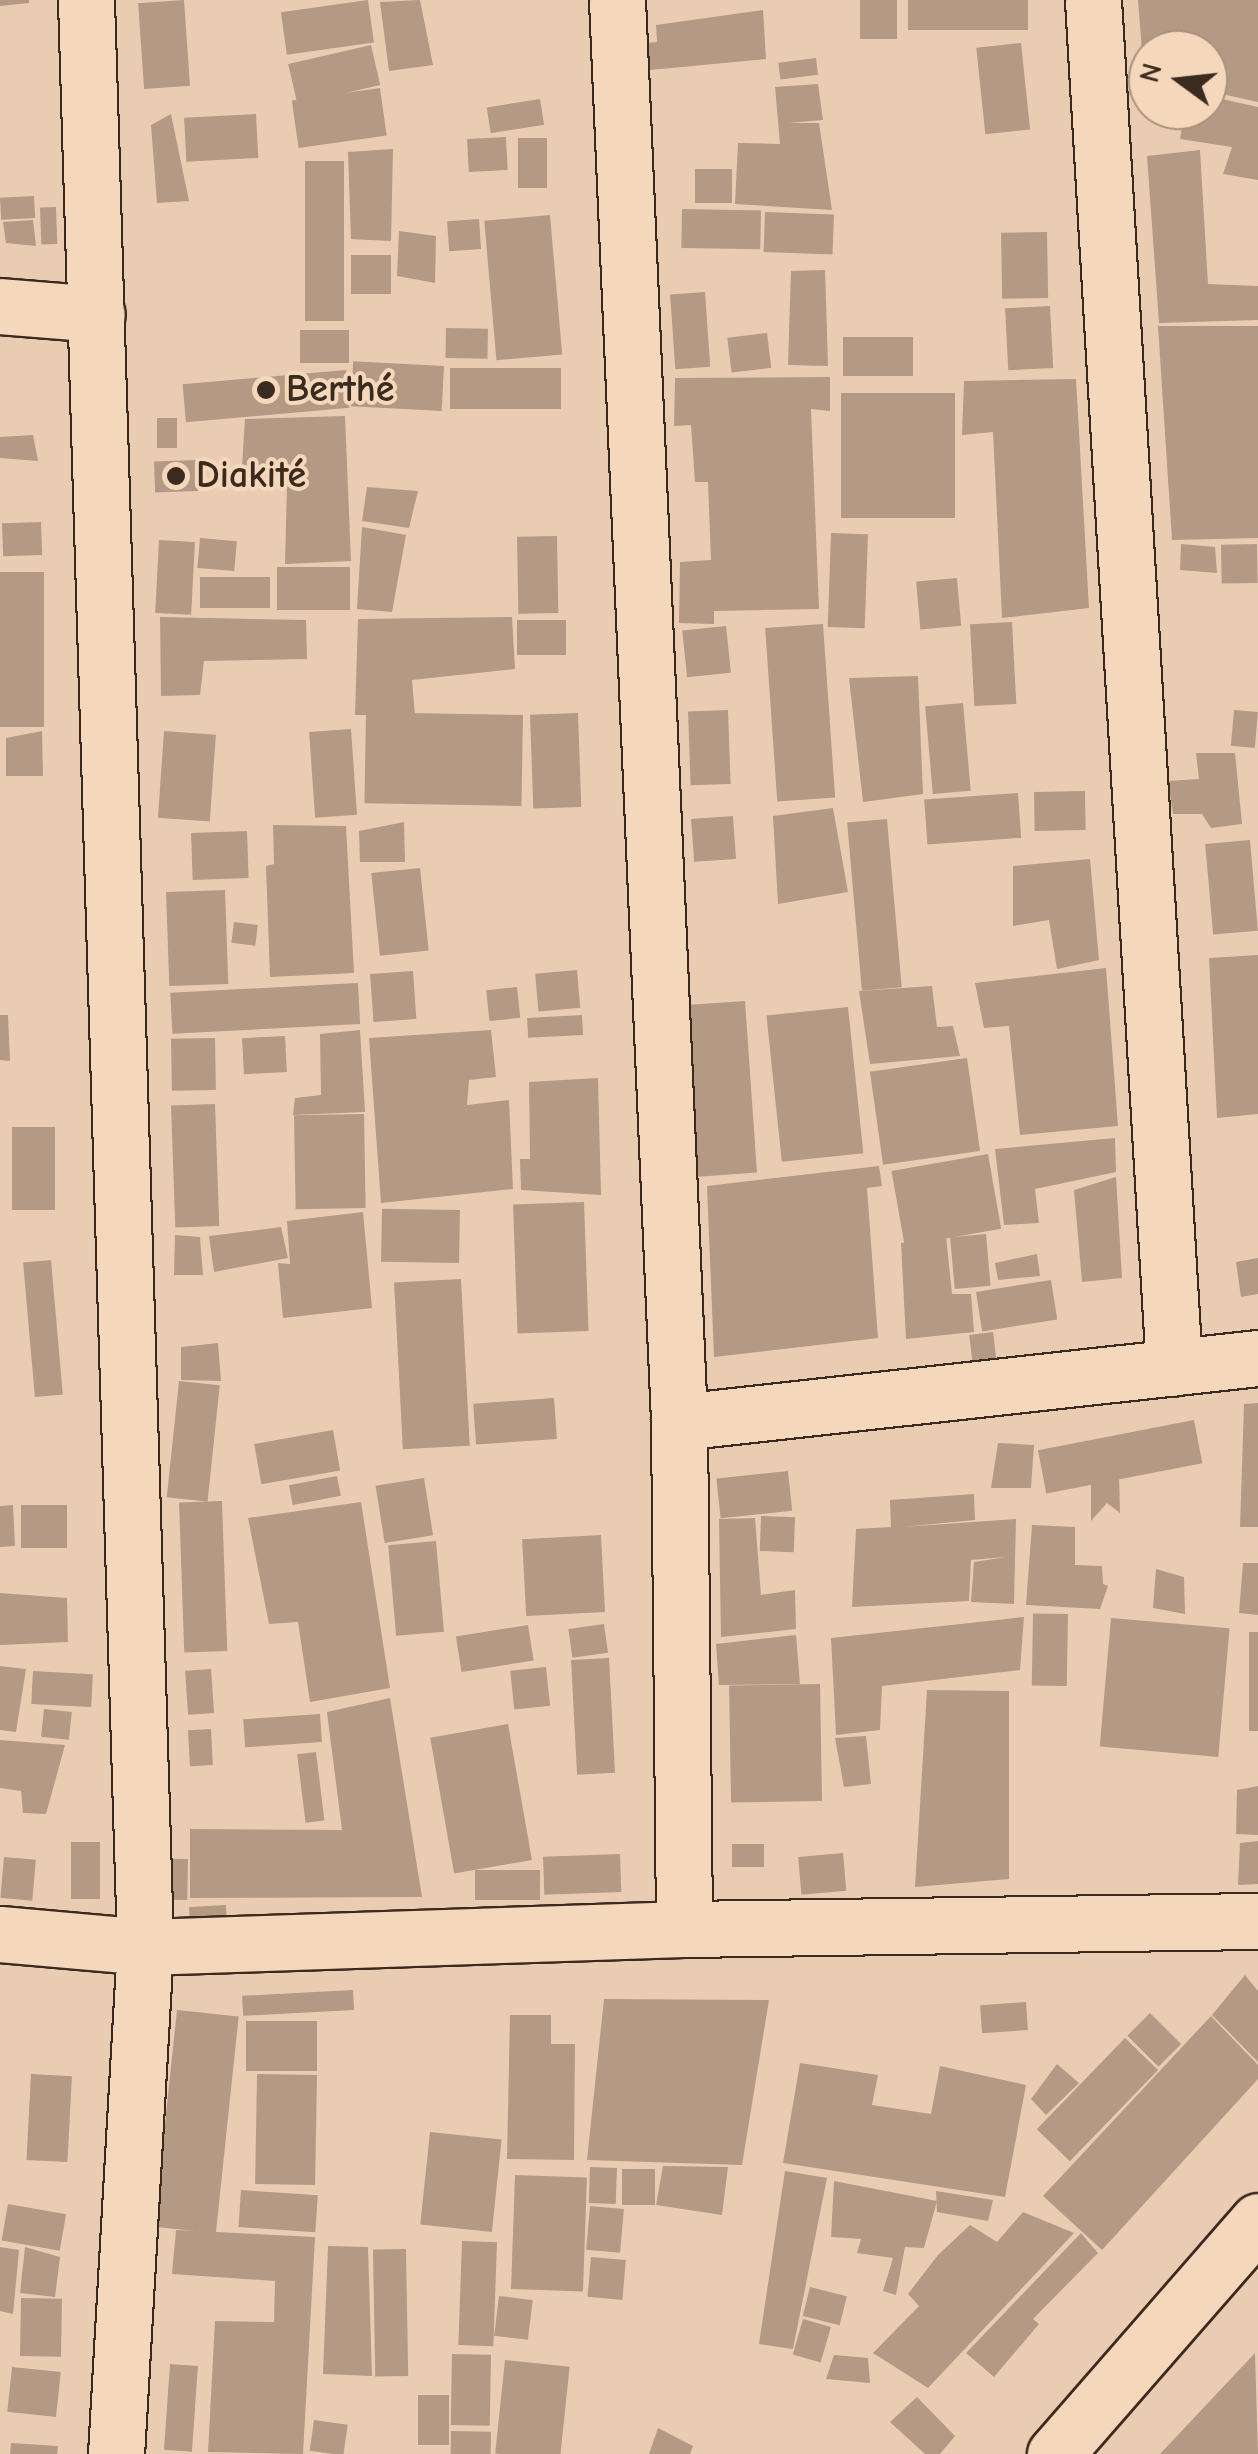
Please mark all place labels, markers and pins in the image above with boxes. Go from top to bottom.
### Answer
place label: Berthé [286,367,394,413]
marker: Berthé [255,379,277,401]
place label: Diakité [196,453,306,499]
marker: Diakité [165,465,187,487]

